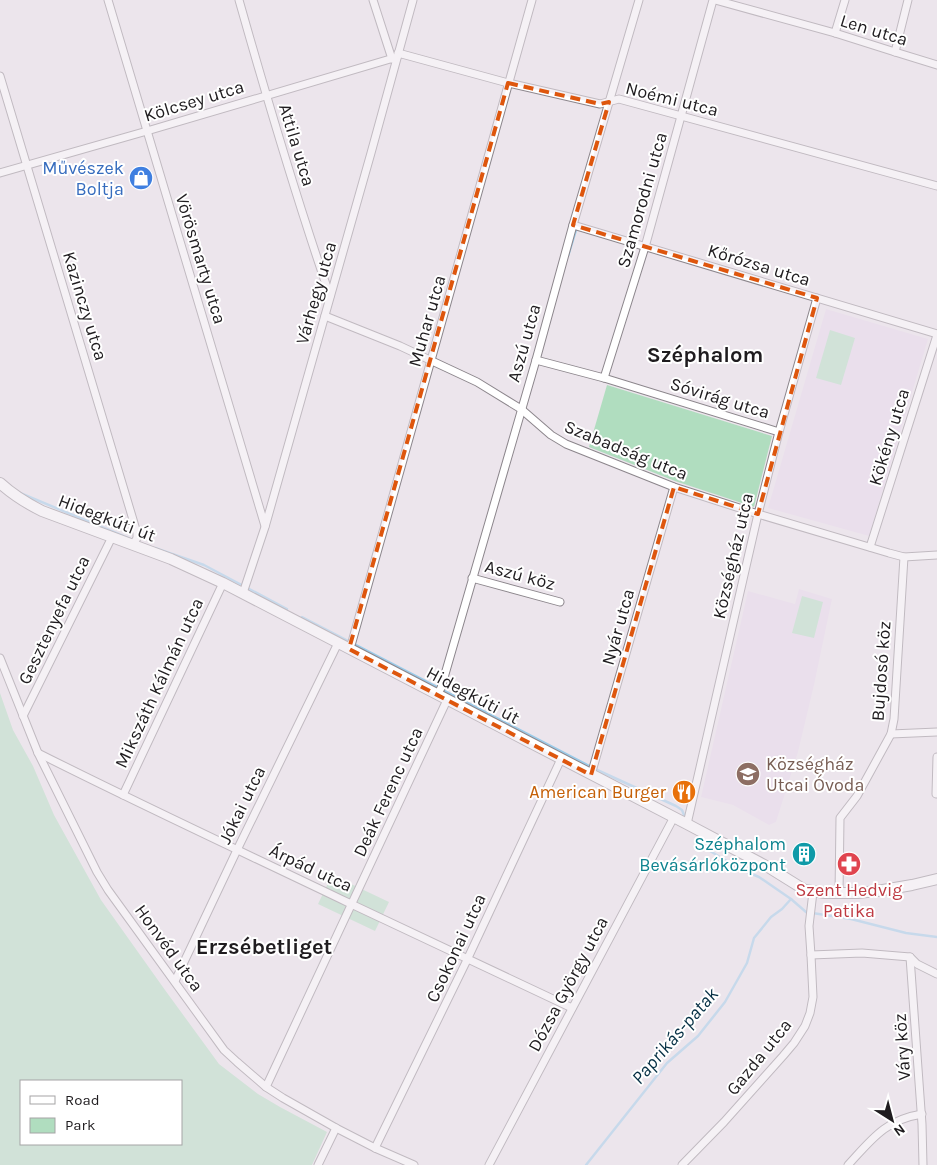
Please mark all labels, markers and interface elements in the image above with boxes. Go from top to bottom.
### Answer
street label: Len utca [837,9,911,51]
street label: Kölcsey utca [141,75,247,127]
street label: Noémi utca [623,77,721,121]
street label: Attila utca [274,101,320,189]
street label: Szamorodni utca [612,129,672,271]
place label: Művészek Boltja [42,157,124,200]
shop icon: Művészek Boltja [128,165,154,191]
street label: Vörösmarty utca [171,191,231,327]
street label: Várhegy utca [291,239,341,347]
street label: Kőrózsa utca [705,239,813,291]
street label: Kazinczy utca [58,249,112,363]
street label: Muhar utca [403,273,451,369]
street label: Aszú utca [502,301,546,385]
district label: Széphalom [647,342,763,368]
street label: Sóvirág utca [668,372,772,424]
street label: Kökény utca [864,386,914,488]
street label: Szabadság utca [561,415,691,485]
street label: Hidegkúti út [55,489,159,547]
street label: Községház utca [708,491,758,621]
street label: Gesztenyefa utca [13,552,95,688]
street label: Aszú köz [482,555,558,595]
street label: Nyár utca [597,586,639,668]
street label: Mikszáth Kálmán utca [110,594,208,772]
street label: Bujdosó köz [867,620,895,722]
street label: Hidegkúti út [423,661,524,729]
street label: Deák Ferenc utca [348,724,428,860]
place label: Községház Utcai Óvoda [766,753,864,796]
school or university icon: Községház Utcai Óvoda [735,761,761,787]
street label: Jókai utca [214,763,270,847]
restaurant icon: American Burger [671,779,697,805]
place label: American Burger [529,781,666,803]
place label: Széphalom Bevásárlóközpont [639,833,786,876]
street label: Árpád utca [266,838,356,897]
building icon: Széphalom Bevásárlóközpont [791,841,817,867]
pharmacy icon: Szent Hedvig Patika [836,851,862,877]
place label: Szent Hedvig Patika [795,879,903,922]
street label: Csokonai utca [421,890,491,1006]
street label: Honvéd utca [130,900,208,996]
street label: Dózsa György utca [523,913,613,1055]
district label: Erzsébetliget [196,934,333,960]
water label: Paprikás-patak [627,983,723,1089]
street label: Váry köz [889,1013,915,1081]
street label: Gazda utca [722,1014,796,1100]
legend [20,1080,182,1145]
text: Road [65,1091,100,1109]
north arrow [867,1095,917,1145]
text: Park [65,1116,95,1134]
text: N [890,1120,908,1140]

